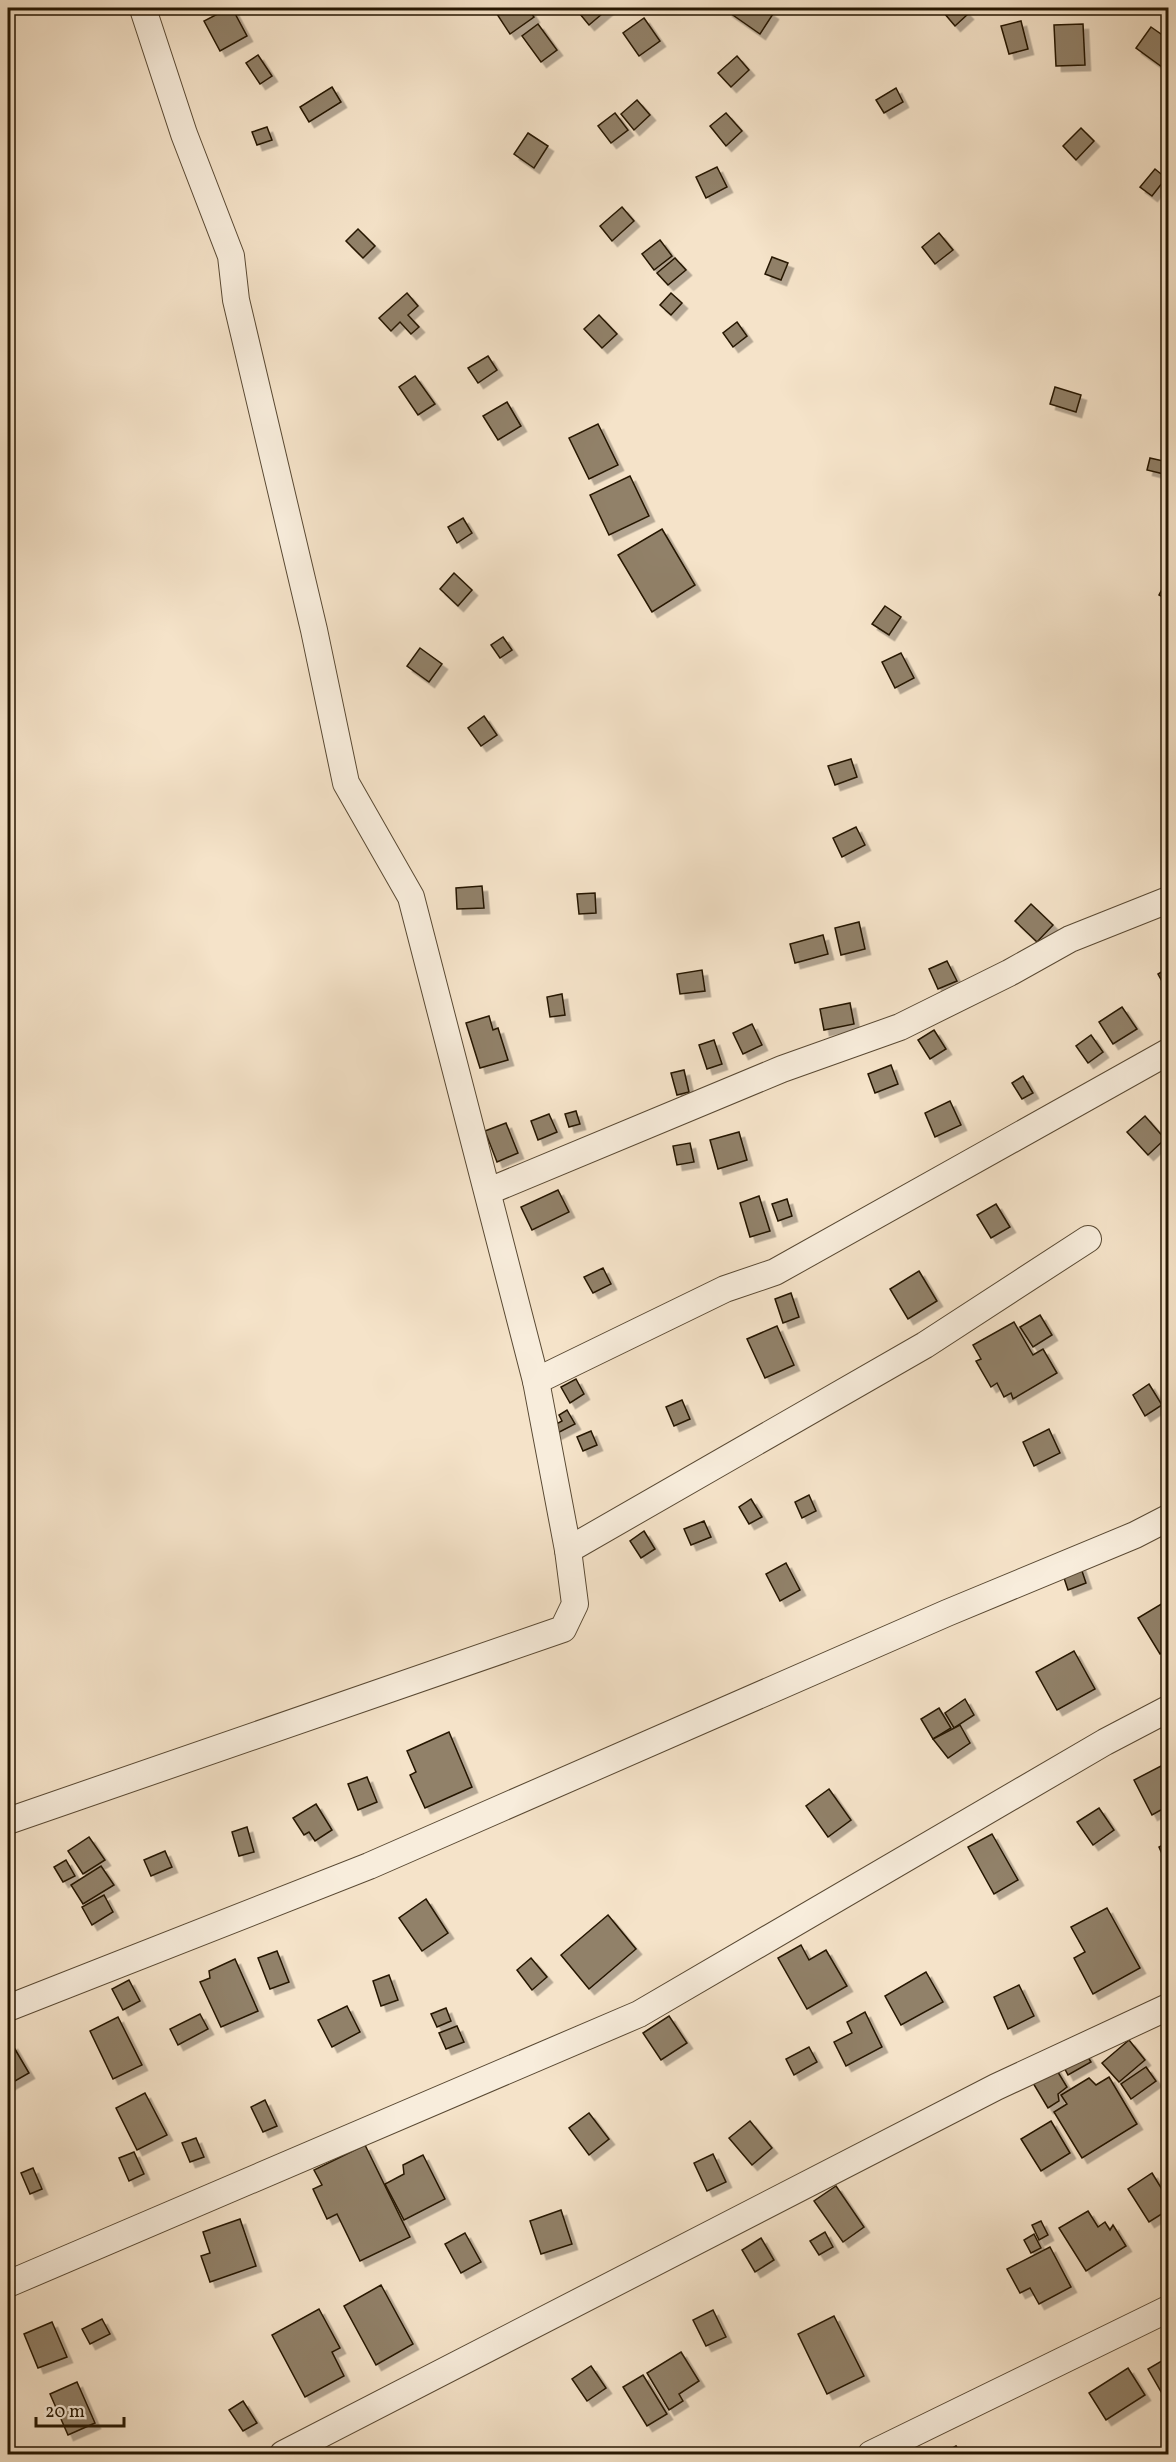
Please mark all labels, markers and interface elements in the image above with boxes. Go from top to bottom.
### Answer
scale bar [36,2390,124,2428]
text: 20 m [45,2400,85,2425]

